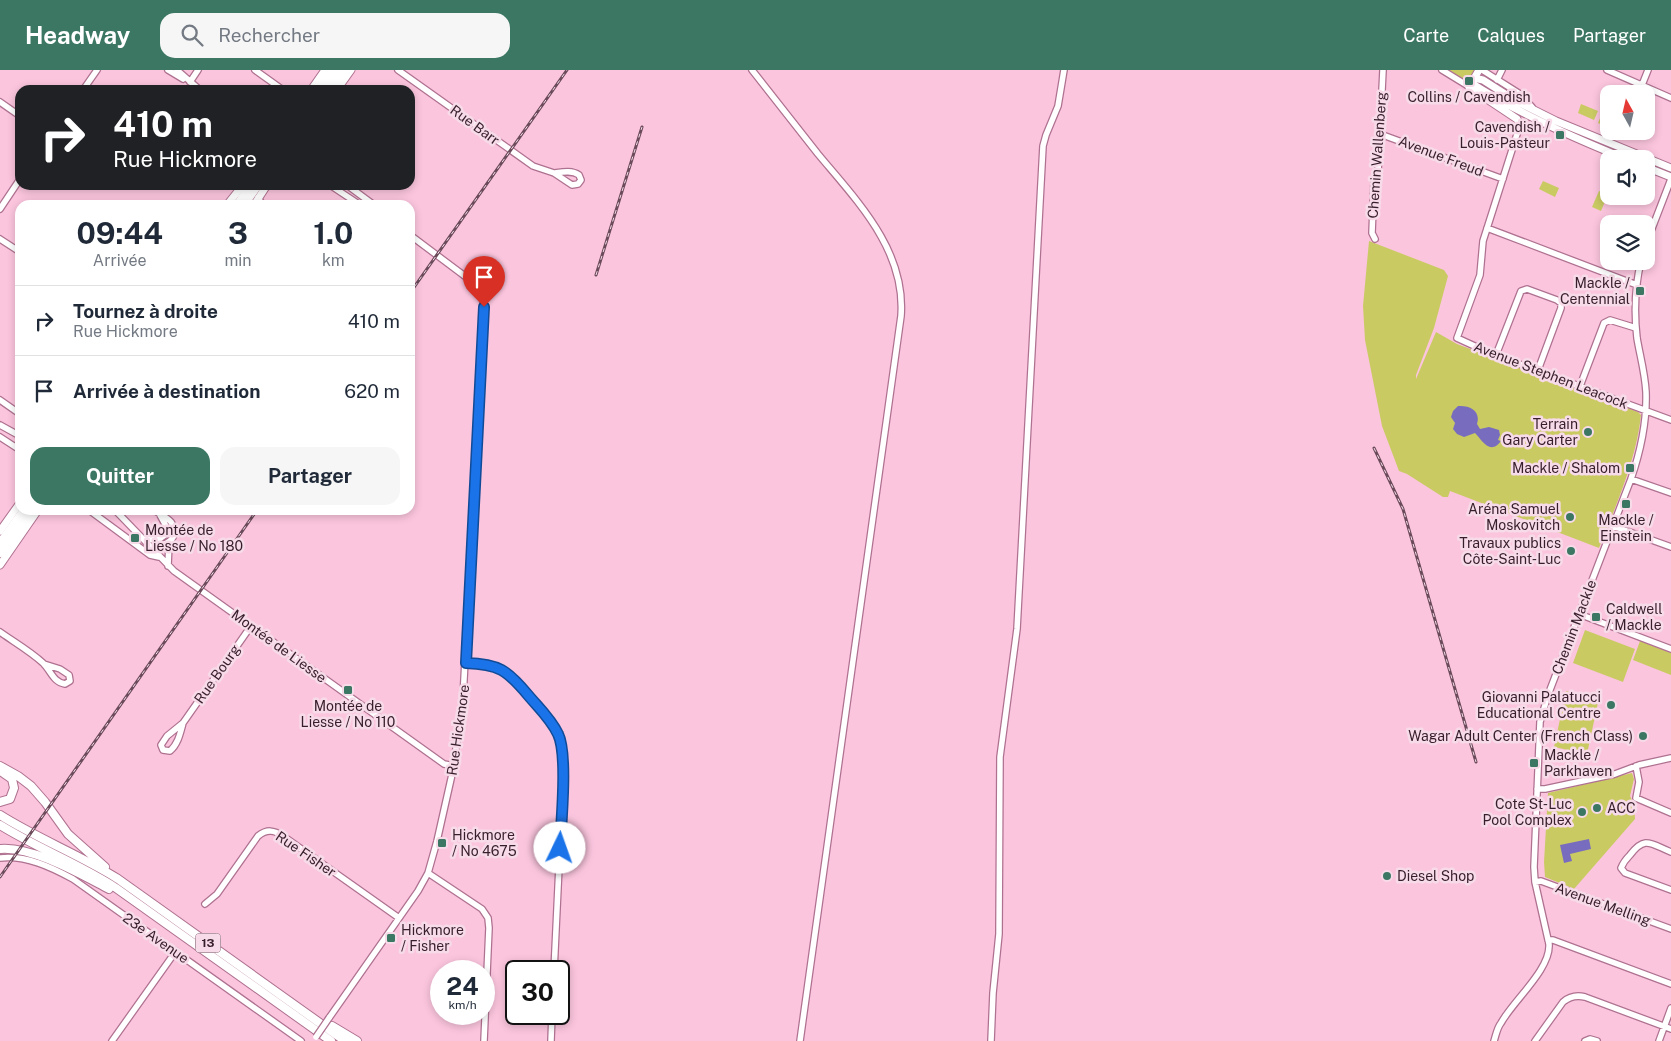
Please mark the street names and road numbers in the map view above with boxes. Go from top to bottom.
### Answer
street label: Chemin Wallenberg [1365,91,1389,219]
street label: Rue Barr [447,102,503,148]
street label: Avenue Freud [1396,132,1486,180]
street label: Avenue Stephen Leacock [1472,338,1630,412]
street label: Chemin Mackle [1549,577,1599,677]
street label: Montée de Liesse [228,606,330,686]
street label: Rue Bourg [191,641,243,707]
street label: Rue Hickmore [444,683,472,776]
street label: Rue Fisher [273,828,339,880]
street label: Avenue Melling [1553,879,1653,929]
street label: 23e Avenue [120,910,192,967]
road number: 13 [196,934,220,952]

